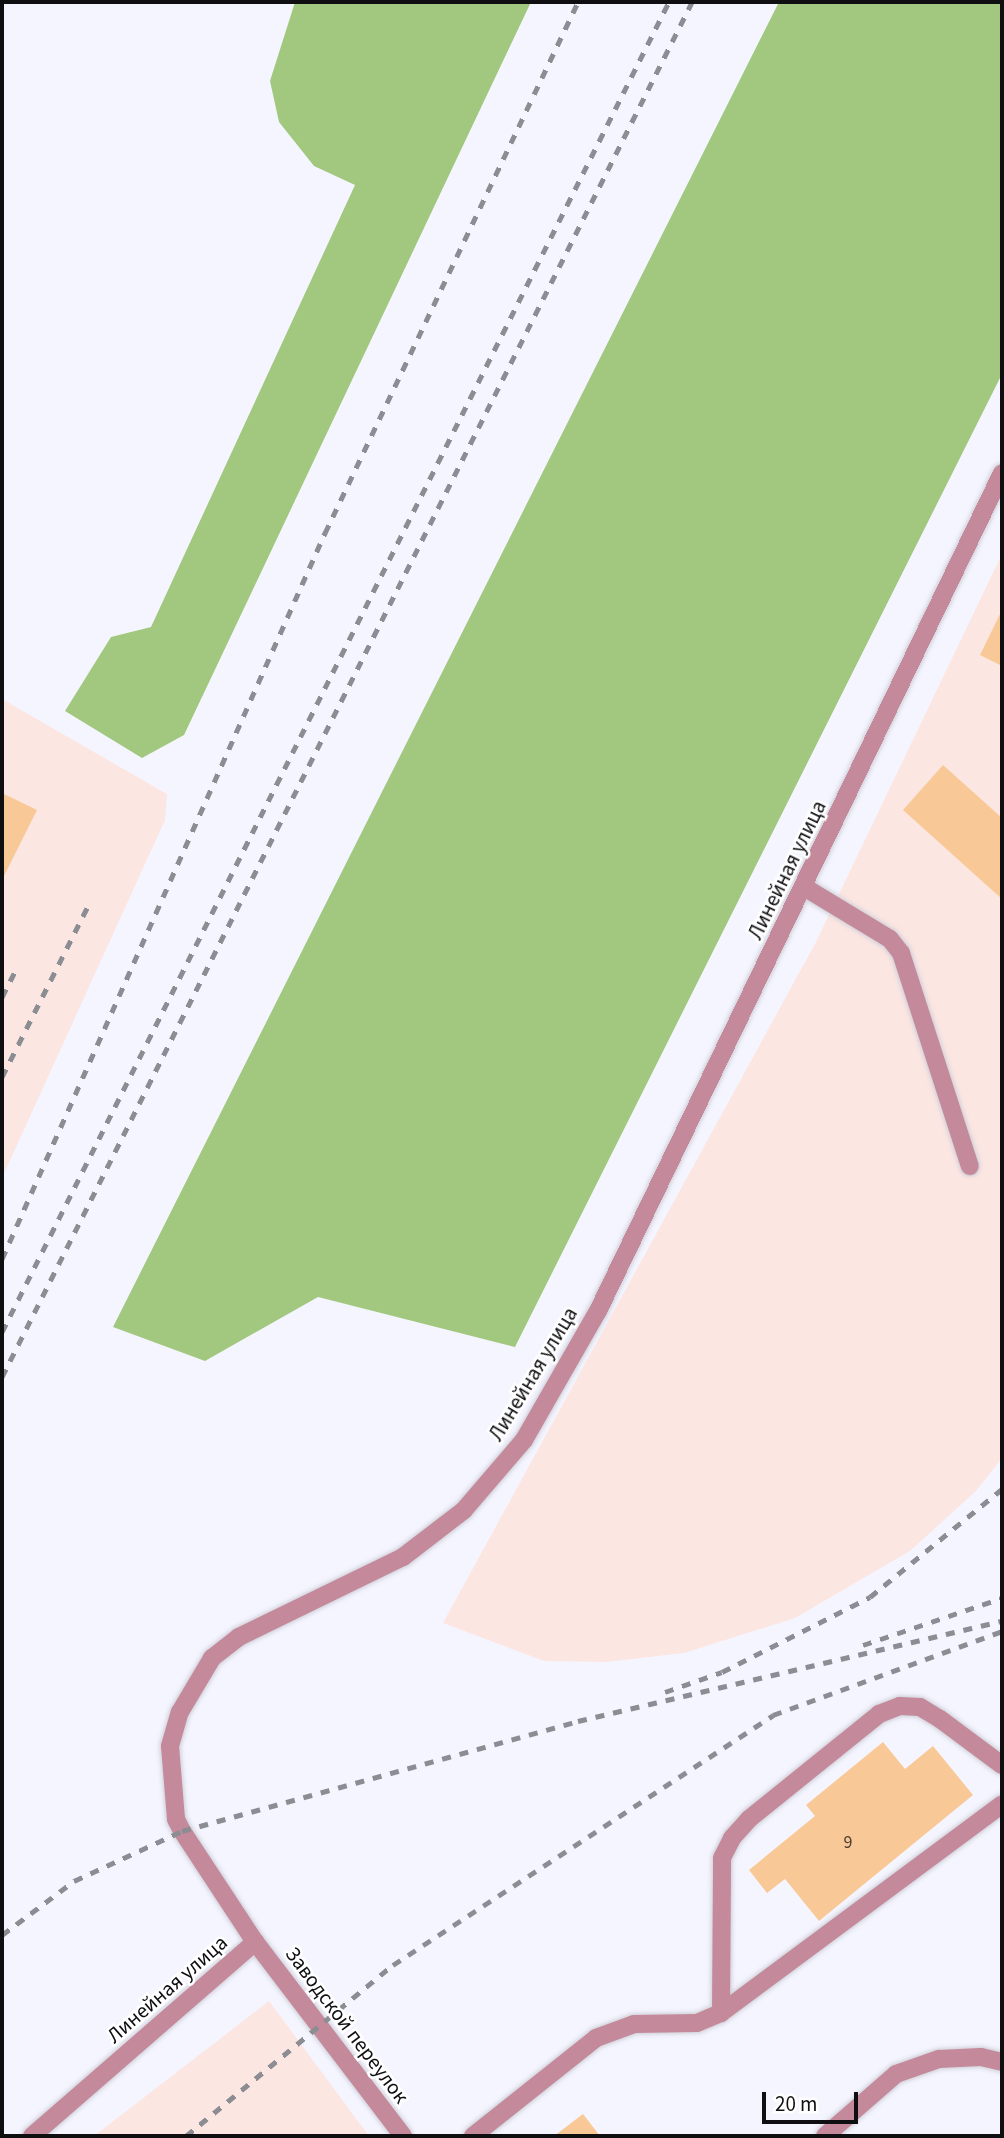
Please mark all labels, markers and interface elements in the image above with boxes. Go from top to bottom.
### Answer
street label: Линейная улица [742,796,832,944]
street label: Линейная улица [483,1303,583,1445]
house number: 9 [844,1832,852,1854]
street label: Линейная улица [102,1930,232,2048]
street label: Заводской переулок [280,1942,414,2108]
scale bar [766,2078,862,2122]
text: 20 m [775,2089,817,2119]

